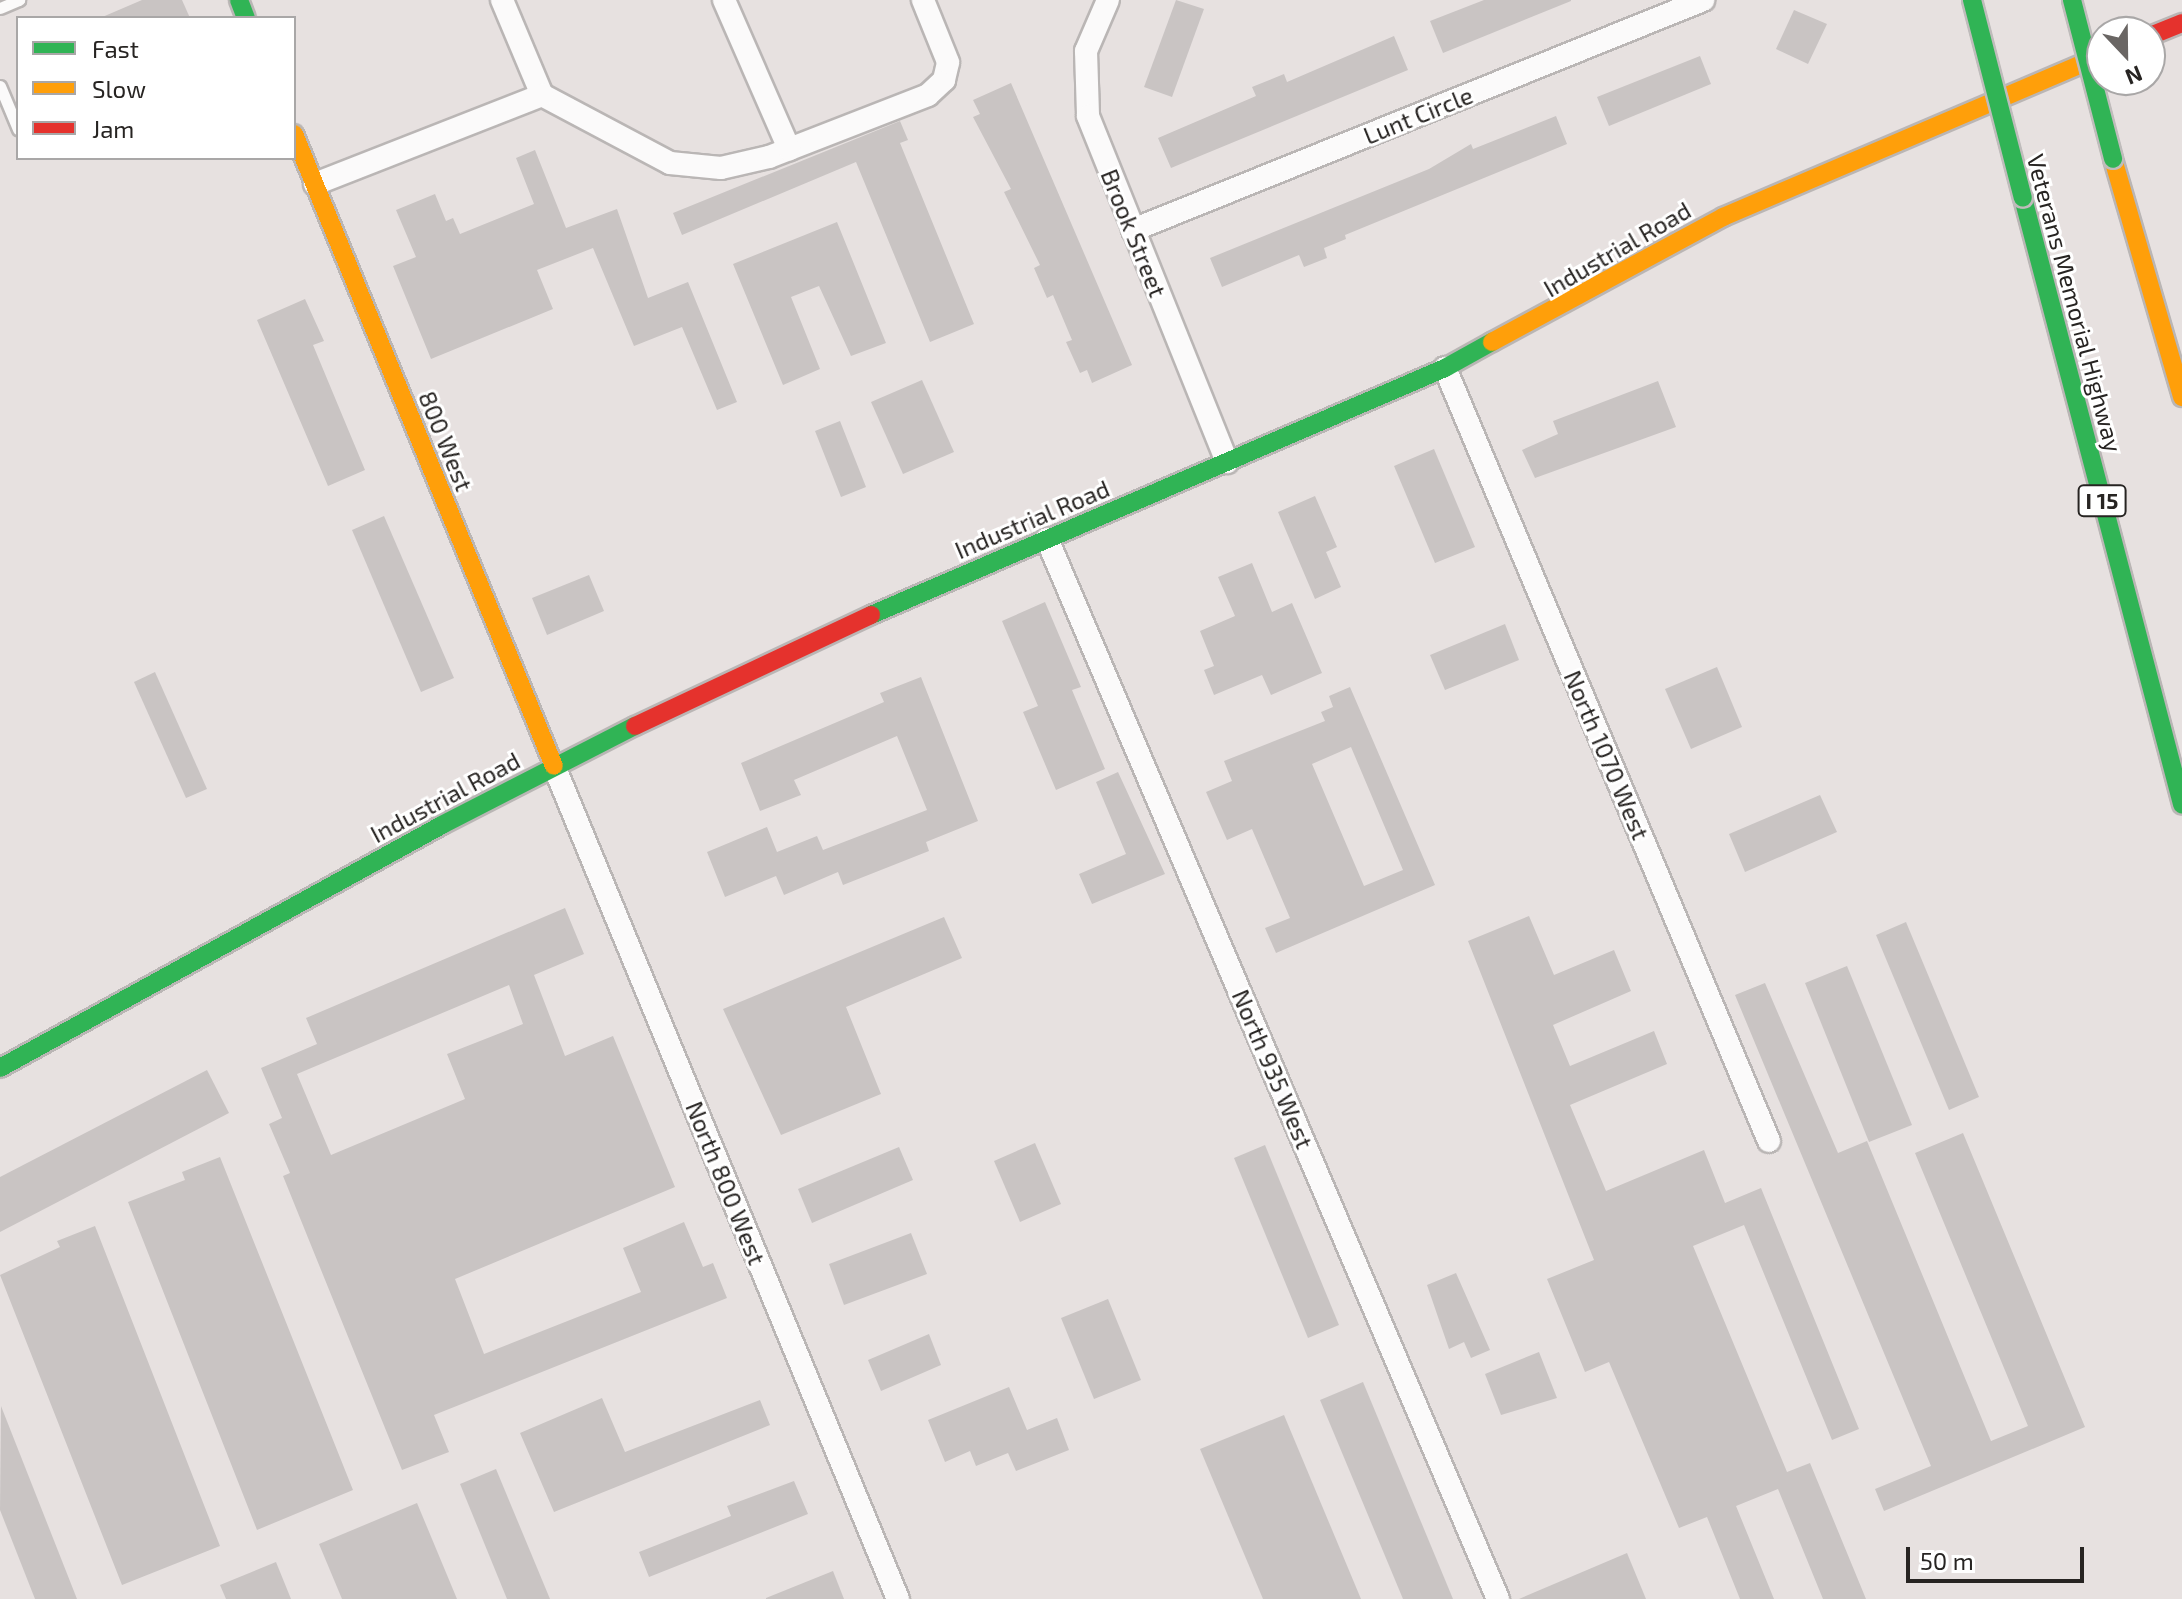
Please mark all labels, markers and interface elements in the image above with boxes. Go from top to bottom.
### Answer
legend [16,16,296,160]
north arrow [2086,16,2166,96]
text: Fast [92,34,139,63]
text: N [2122,61,2146,91]
text: Slow [92,74,146,103]
street label: Lunt Circle [1359,80,1477,150]
text: Jam [92,114,134,143]
street label: Veterans Memorial Highway [2021,151,2129,455]
street label: Brook Street [1095,165,1173,301]
street label: Industrial Road [1538,195,1696,303]
street label: 800 West [413,387,479,495]
street label: Industrial Road [950,473,1114,565]
road number: I 15 [2076,483,2128,519]
street label: North 1070 West [1558,666,1656,844]
street label: Industrial Road [365,745,525,849]
street label: North 935 West [1226,985,1320,1153]
street label: North 800 West [680,1097,772,1269]
scale bar [1910,1531,2088,1581]
text: 50 m [1920,1546,1974,1575]

